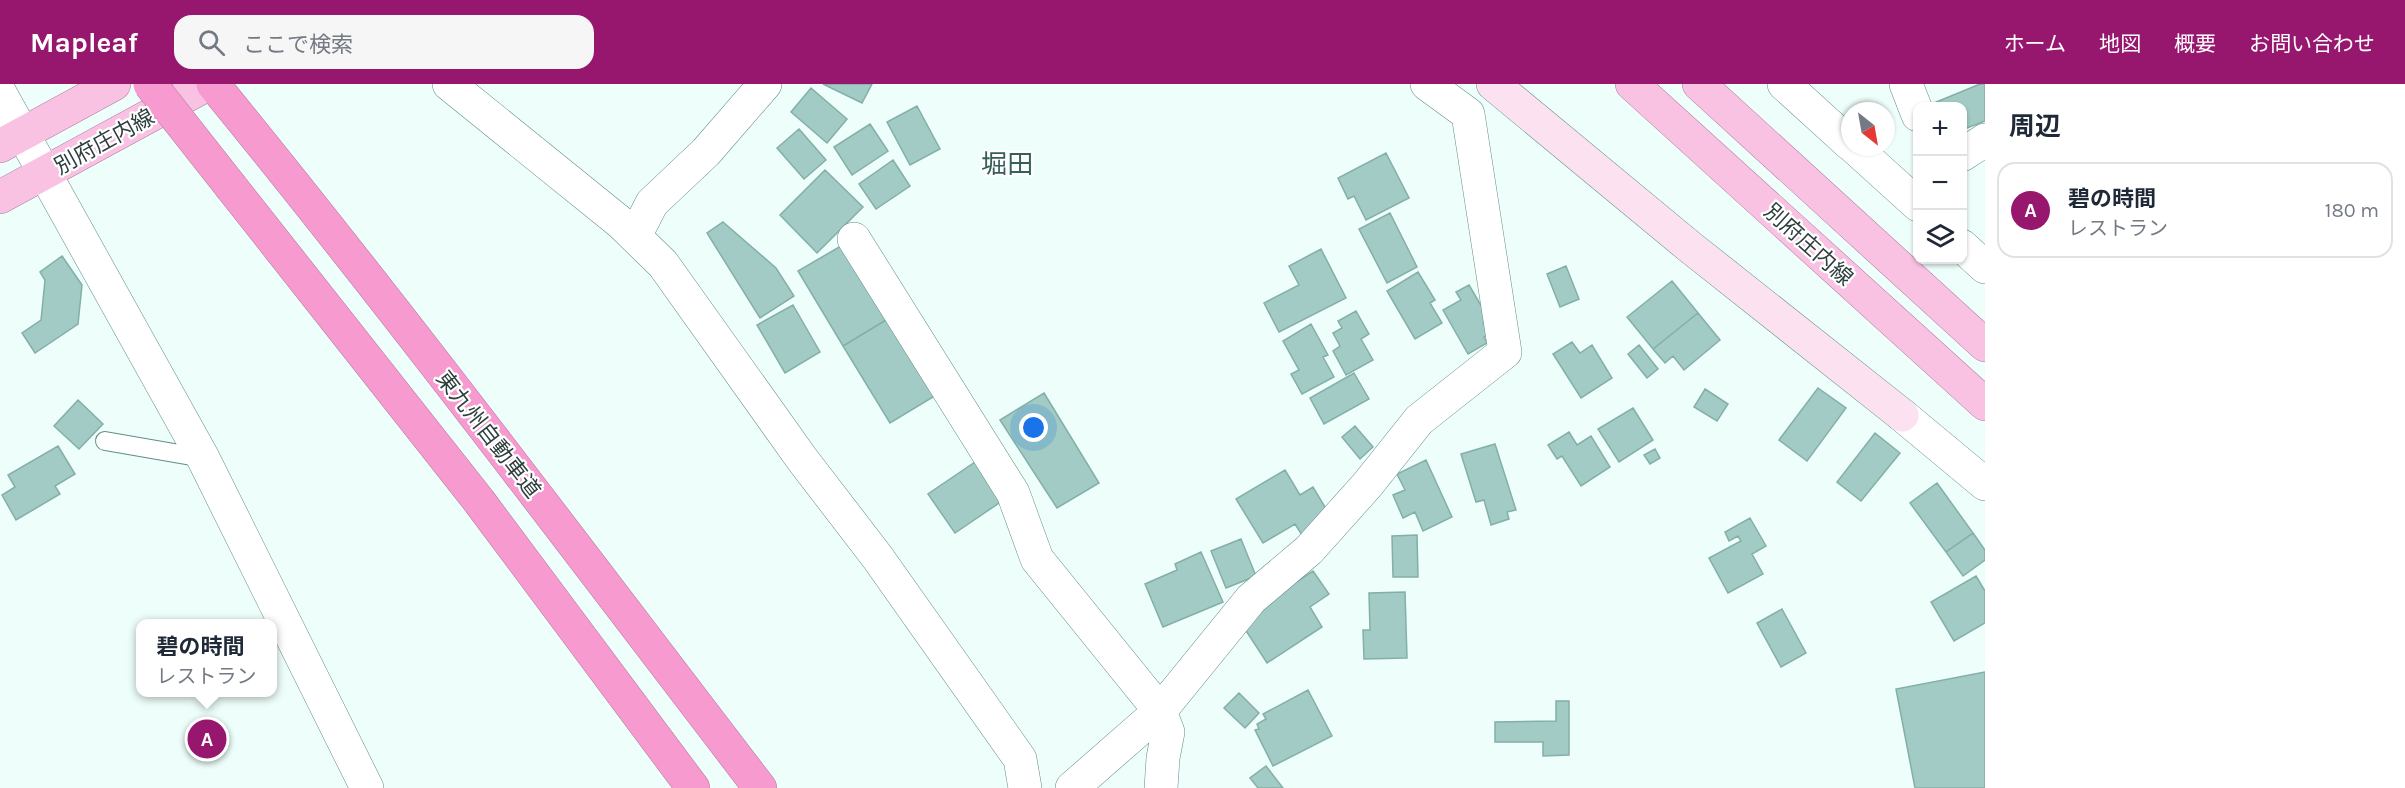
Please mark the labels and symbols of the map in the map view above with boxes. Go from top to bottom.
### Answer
north arrow [1841,102,1895,156]
street label: 別府庄内線 [50,104,159,180]
district label: 堀田 [981,149,1033,180]
street label: 別府庄内線 [1759,198,1858,291]
street label: 東九州自動車道 [431,366,546,503]
your location [1019,413,1048,442]
pin: A [188,716,226,762]

